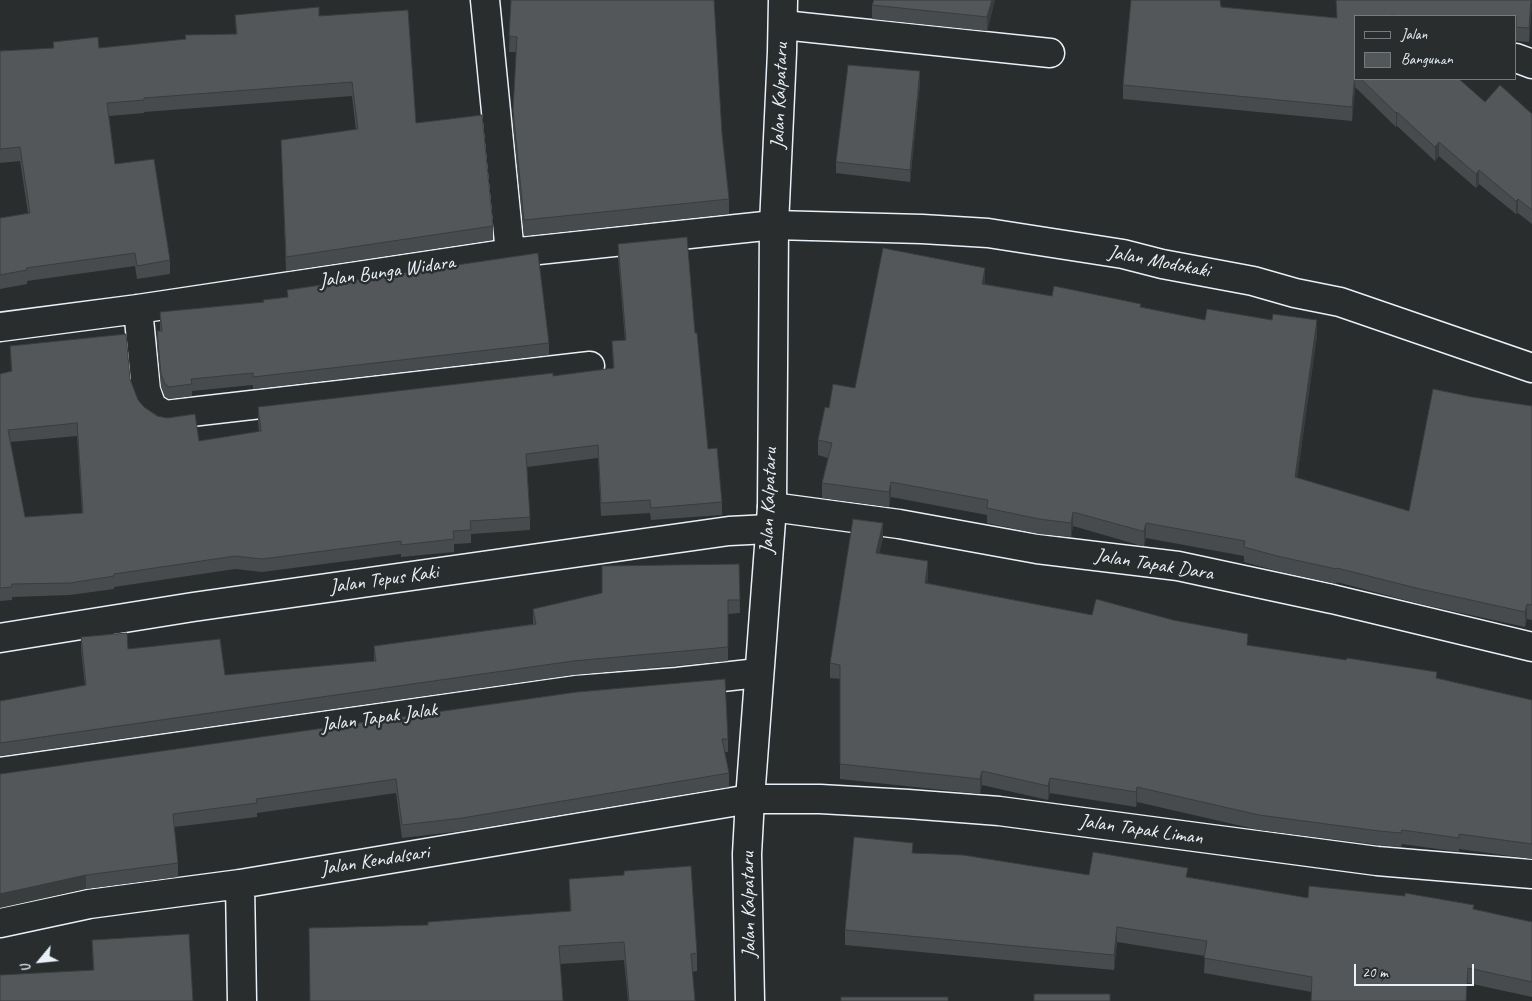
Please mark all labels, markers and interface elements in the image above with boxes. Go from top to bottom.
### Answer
legend [1354,15,1517,80]
text: Jalan [1401,25,1427,44]
street label: Jalan Kalpataru [766,43,794,149]
text: Bangunan [1401,50,1453,69]
street label: Jalan Modokaki [1106,240,1212,284]
street label: Jalan Bunga Widara [318,251,456,293]
street label: Jalan Kalpataru [755,448,783,554]
street label: Jalan Tapak Dara [1093,544,1215,586]
street label: Jalan Tepus Kaki [328,561,440,599]
street label: Jalan Tapak Jalak [319,698,439,738]
street label: Jalan Tapak Liman [1078,809,1204,851]
street label: Jalan Kendalsari [319,841,431,881]
street label: Jalan Kalpataru [736,852,762,958]
north arrow [15,936,65,986]
scale bar [1357,954,1477,986]
text: U [17,961,35,975]
text: 20 m [1362,963,1388,982]

